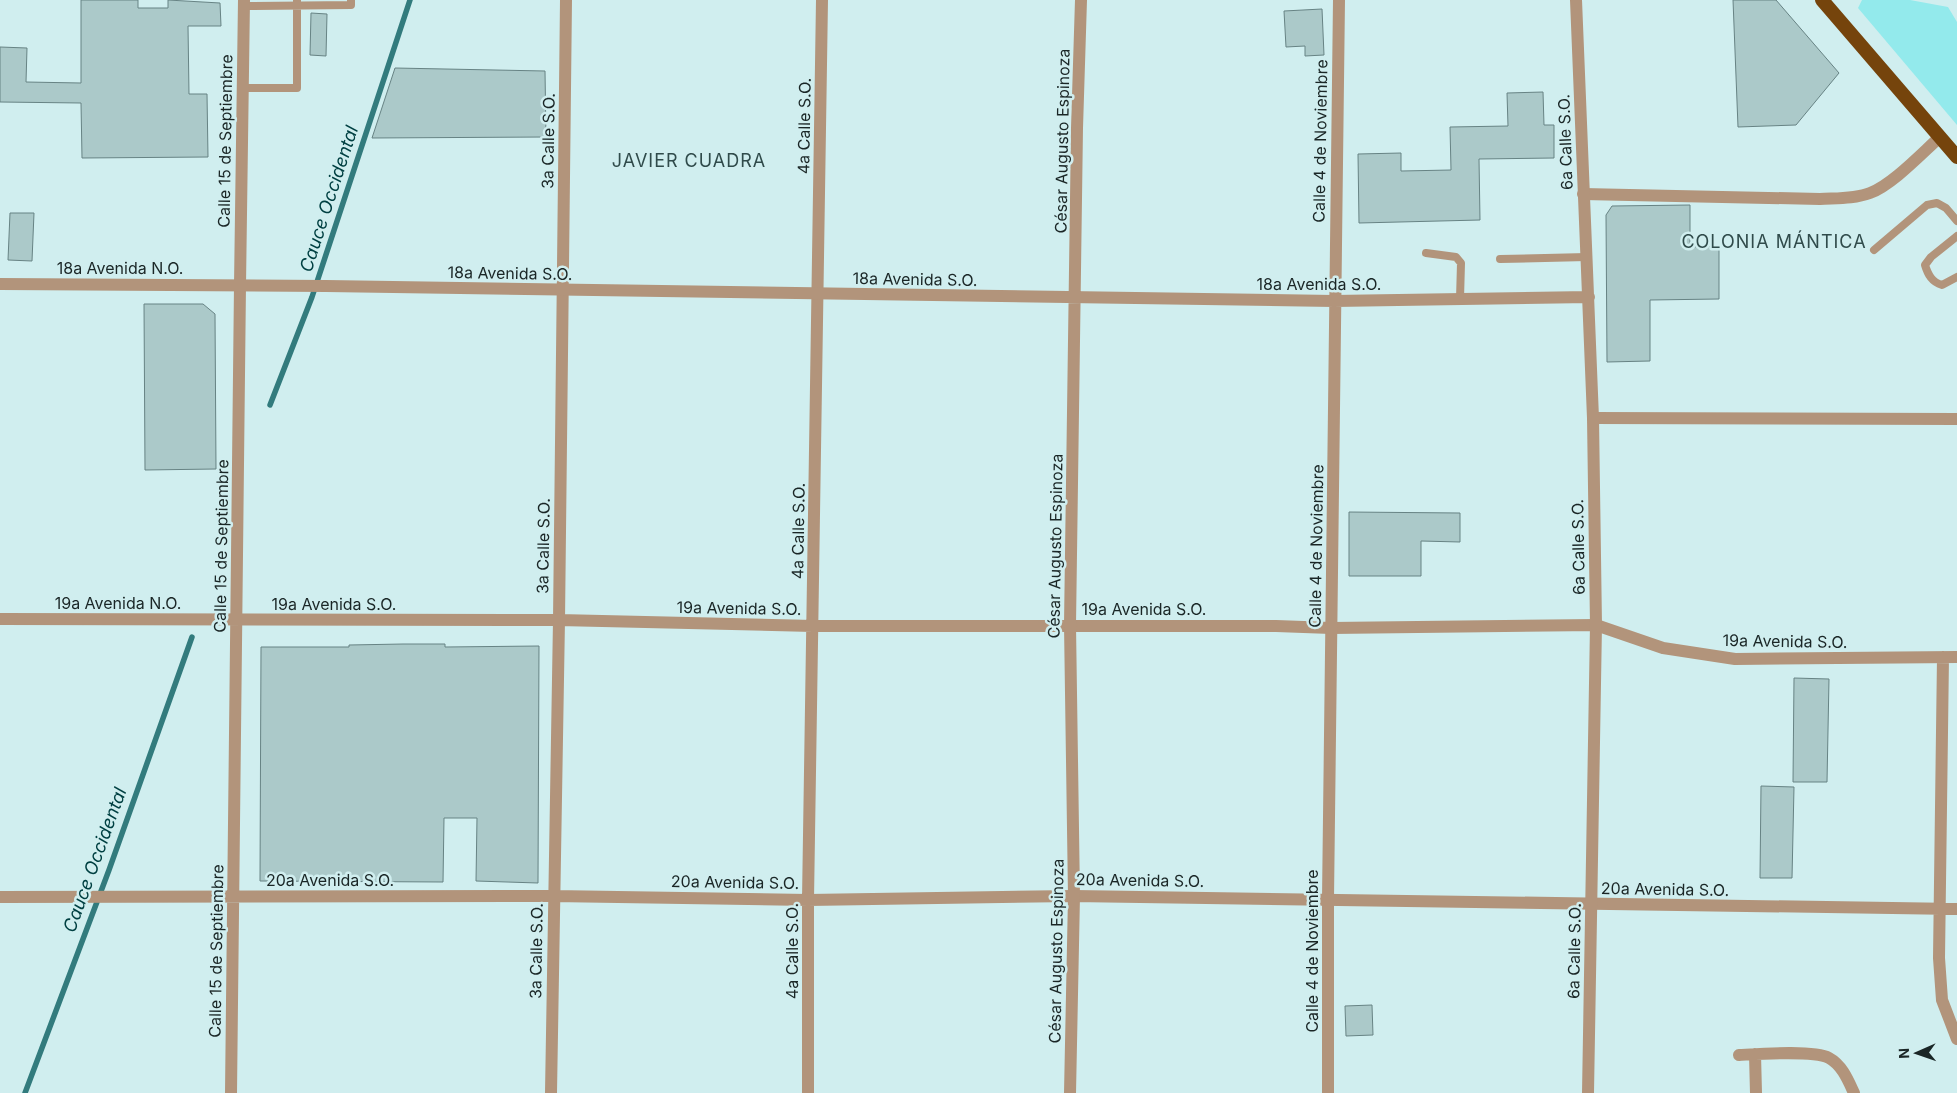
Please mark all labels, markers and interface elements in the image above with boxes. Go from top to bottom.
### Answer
street label: César Augusto Espinoza [1050,48,1074,234]
street label: Calle 15 de Septiembre [213,54,237,228]
street label: Calle 4 de Noviembre [1309,59,1331,223]
street label: 4a Calle S.O. [793,78,815,174]
street label: 3a Calle S.O. [537,93,559,189]
street label: 6a Calle S.O. [1553,94,1577,190]
water label: Cauce Occidental [295,123,362,275]
district label: JAVIER CUADRA [612,150,766,171]
district label: COLONIA MÁNTICA [1681,230,1867,252]
street label: 18a Avenida N.O. [57,258,183,278]
street label: 18a Avenida S.O. [447,262,573,284]
street label: 18a Avenida S.O. [852,268,978,290]
street label: 18a Avenida S.O. [1257,274,1381,294]
street label: César Augusto Espinoza [1043,453,1067,639]
street label: Calle 15 de Septiembre [209,459,233,633]
street label: Calle 4 de Noviembre [1305,464,1327,628]
street label: 4a Calle S.O. [787,483,809,579]
street label: 3a Calle S.O. [532,498,554,594]
street label: 6a Calle S.O. [1567,499,1589,595]
street label: 19a Avenida N.O. [55,593,181,613]
street label: 19a Avenida S.O. [272,594,396,614]
street label: 19a Avenida S.O. [676,597,802,619]
street label: 19a Avenida S.O. [1082,599,1206,619]
street label: 19a Avenida S.O. [1722,630,1848,652]
water label: Cauce Occidental [59,784,131,935]
street label: César Augusto Espinoza [1044,858,1068,1044]
street label: Calle 15 de Septiembre [204,864,228,1038]
street label: 20a Avenida S.O. [1076,869,1204,891]
street label: Calle 4 de Noviembre [1302,869,1322,1033]
street label: 20a Avenida S.O. [266,870,394,890]
street label: 20a Avenida S.O. [671,871,799,893]
street label: 20a Avenida S.O. [1601,878,1729,900]
street label: 3a Calle S.O. [525,903,547,999]
street label: 4a Calle S.O. [782,903,802,999]
street label: 6a Calle S.O. [1563,903,1585,999]
north arrow [1892,1028,1942,1078]
text: N [1895,1048,1912,1059]

